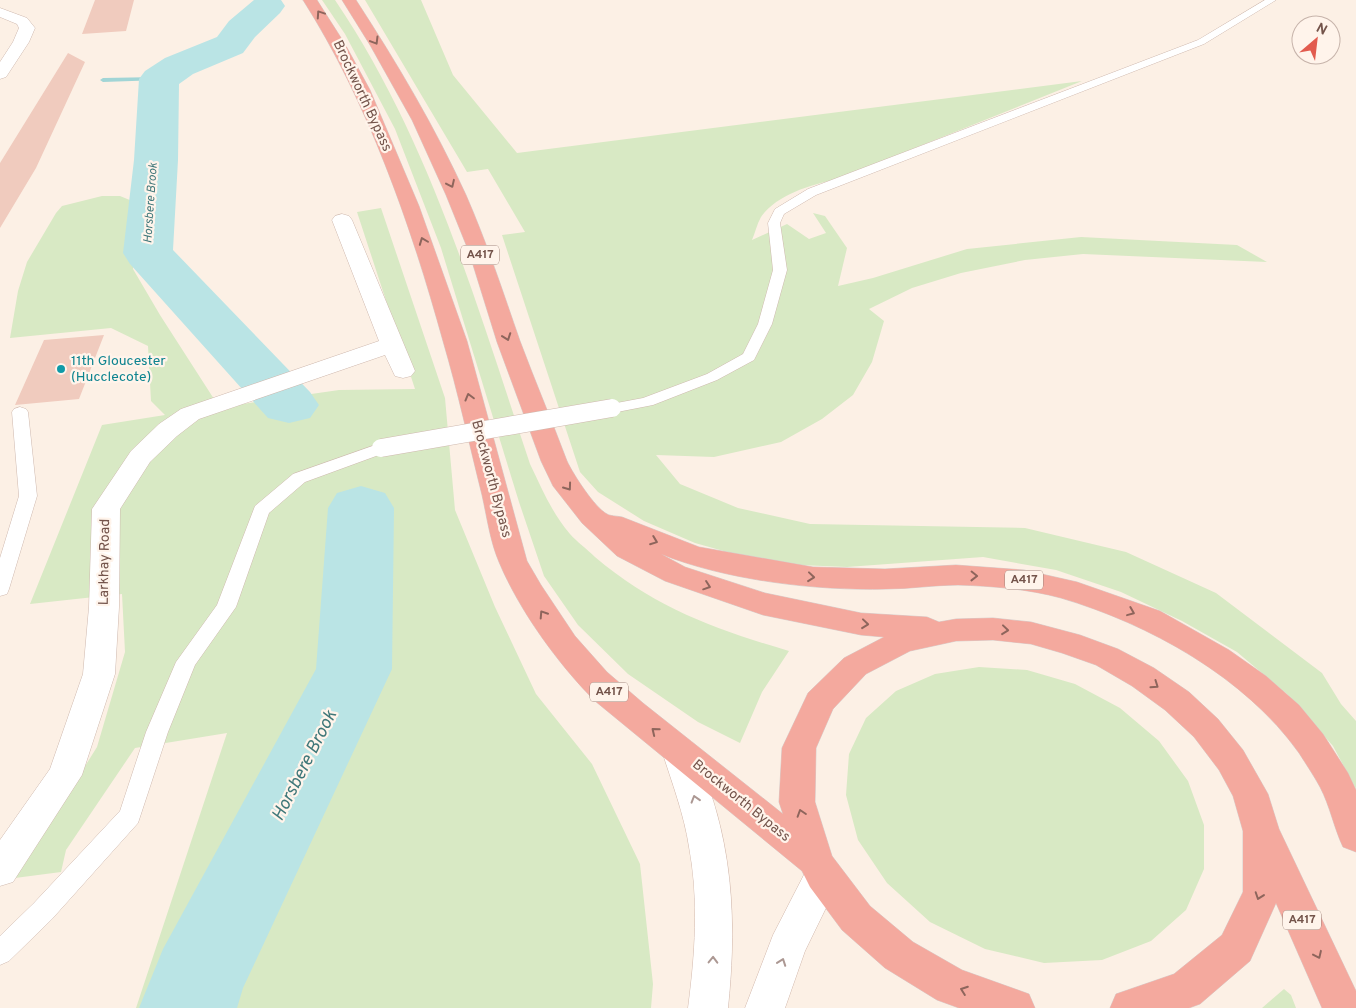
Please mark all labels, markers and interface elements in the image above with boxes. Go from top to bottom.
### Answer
one-way arrow [317,10,326,20]
north arrow [1291,15,1341,65]
text: N [1313,20,1330,40]
one-way arrow [369,35,379,44]
street label: Brockworth Bypass [329,38,395,154]
water label: Horsbere Brook [140,161,162,244]
one-way arrow [445,179,455,188]
one-way arrow [419,237,429,246]
road number: A417 [461,246,499,264]
one-way arrow [501,332,511,341]
place label: 11th Gloucester (Hucclecote) [71,353,166,386]
marker: 11th Gloucester (Hucclecote) [55,363,67,375]
one-way arrow [465,393,475,401]
street label: Brockworth Bypass [467,418,515,540]
one-way arrow [562,481,571,491]
street label: Larkhay Road [96,519,114,605]
one-way arrow [649,534,658,545]
one-way arrow [970,570,978,581]
road number: A417 [1005,570,1043,590]
one-way arrow [808,571,816,582]
one-way arrow [702,580,711,590]
one-way arrow [1126,606,1135,616]
one-way arrow [540,610,549,619]
one-way arrow [861,618,869,629]
one-way arrow [1001,624,1009,635]
one-way arrow [1149,679,1159,688]
road number: A417 [590,682,628,702]
water label: Horsbere Brook [267,706,343,825]
one-way arrow [651,727,660,736]
street label: Brockworth Bypass [689,756,793,846]
one-way arrow [690,796,700,804]
one-way arrow [796,809,806,818]
one-way arrow [1255,892,1265,900]
road number: A417 [1283,910,1321,930]
one-way arrow [1312,950,1322,959]
one-way arrow [707,955,718,963]
one-way arrow [776,958,786,967]
one-way arrow [960,986,969,996]

